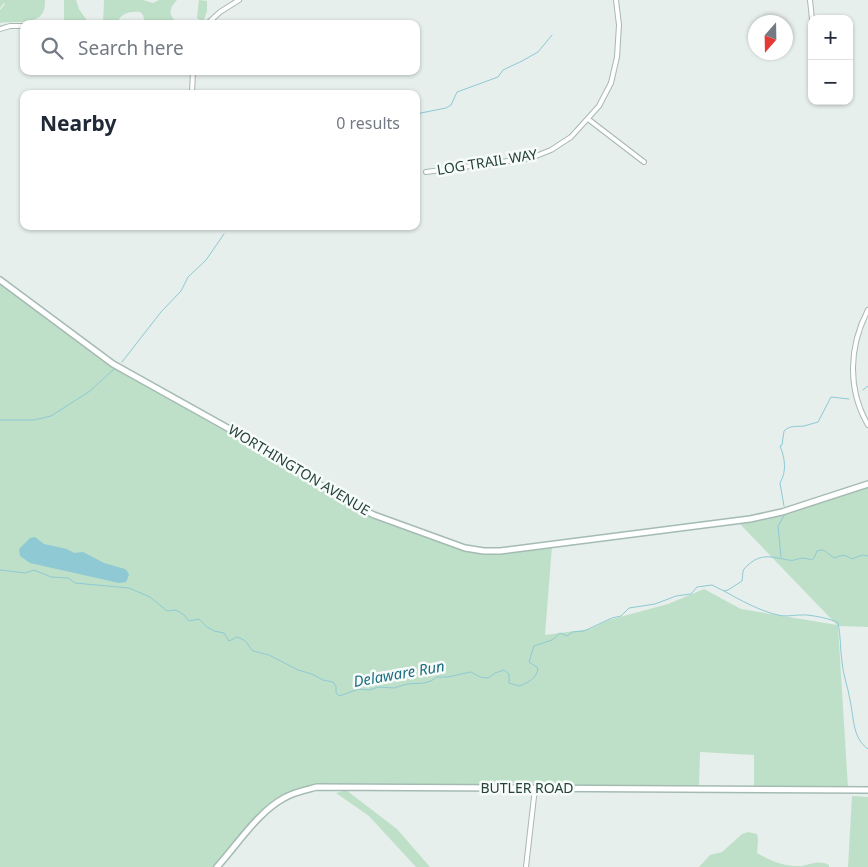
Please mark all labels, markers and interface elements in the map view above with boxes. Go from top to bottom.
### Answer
north arrow [748,15,793,60]
map controls [808,15,853,105]
button: + [808,15,853,60]
search box [20,20,420,75]
icon: search [38,34,66,62]
text: Search here [78,35,184,61]
button: − [808,60,853,105]
text: Nearby [40,109,116,137]
text: 0 results [336,112,400,134]
street label: LOG TRAIL WAY [435,144,539,179]
street label: WORTHINGTON AVENUE [225,420,374,519]
water label: Delaware Run [352,655,446,691]
street label: BUTLER ROAD [480,778,574,797]

